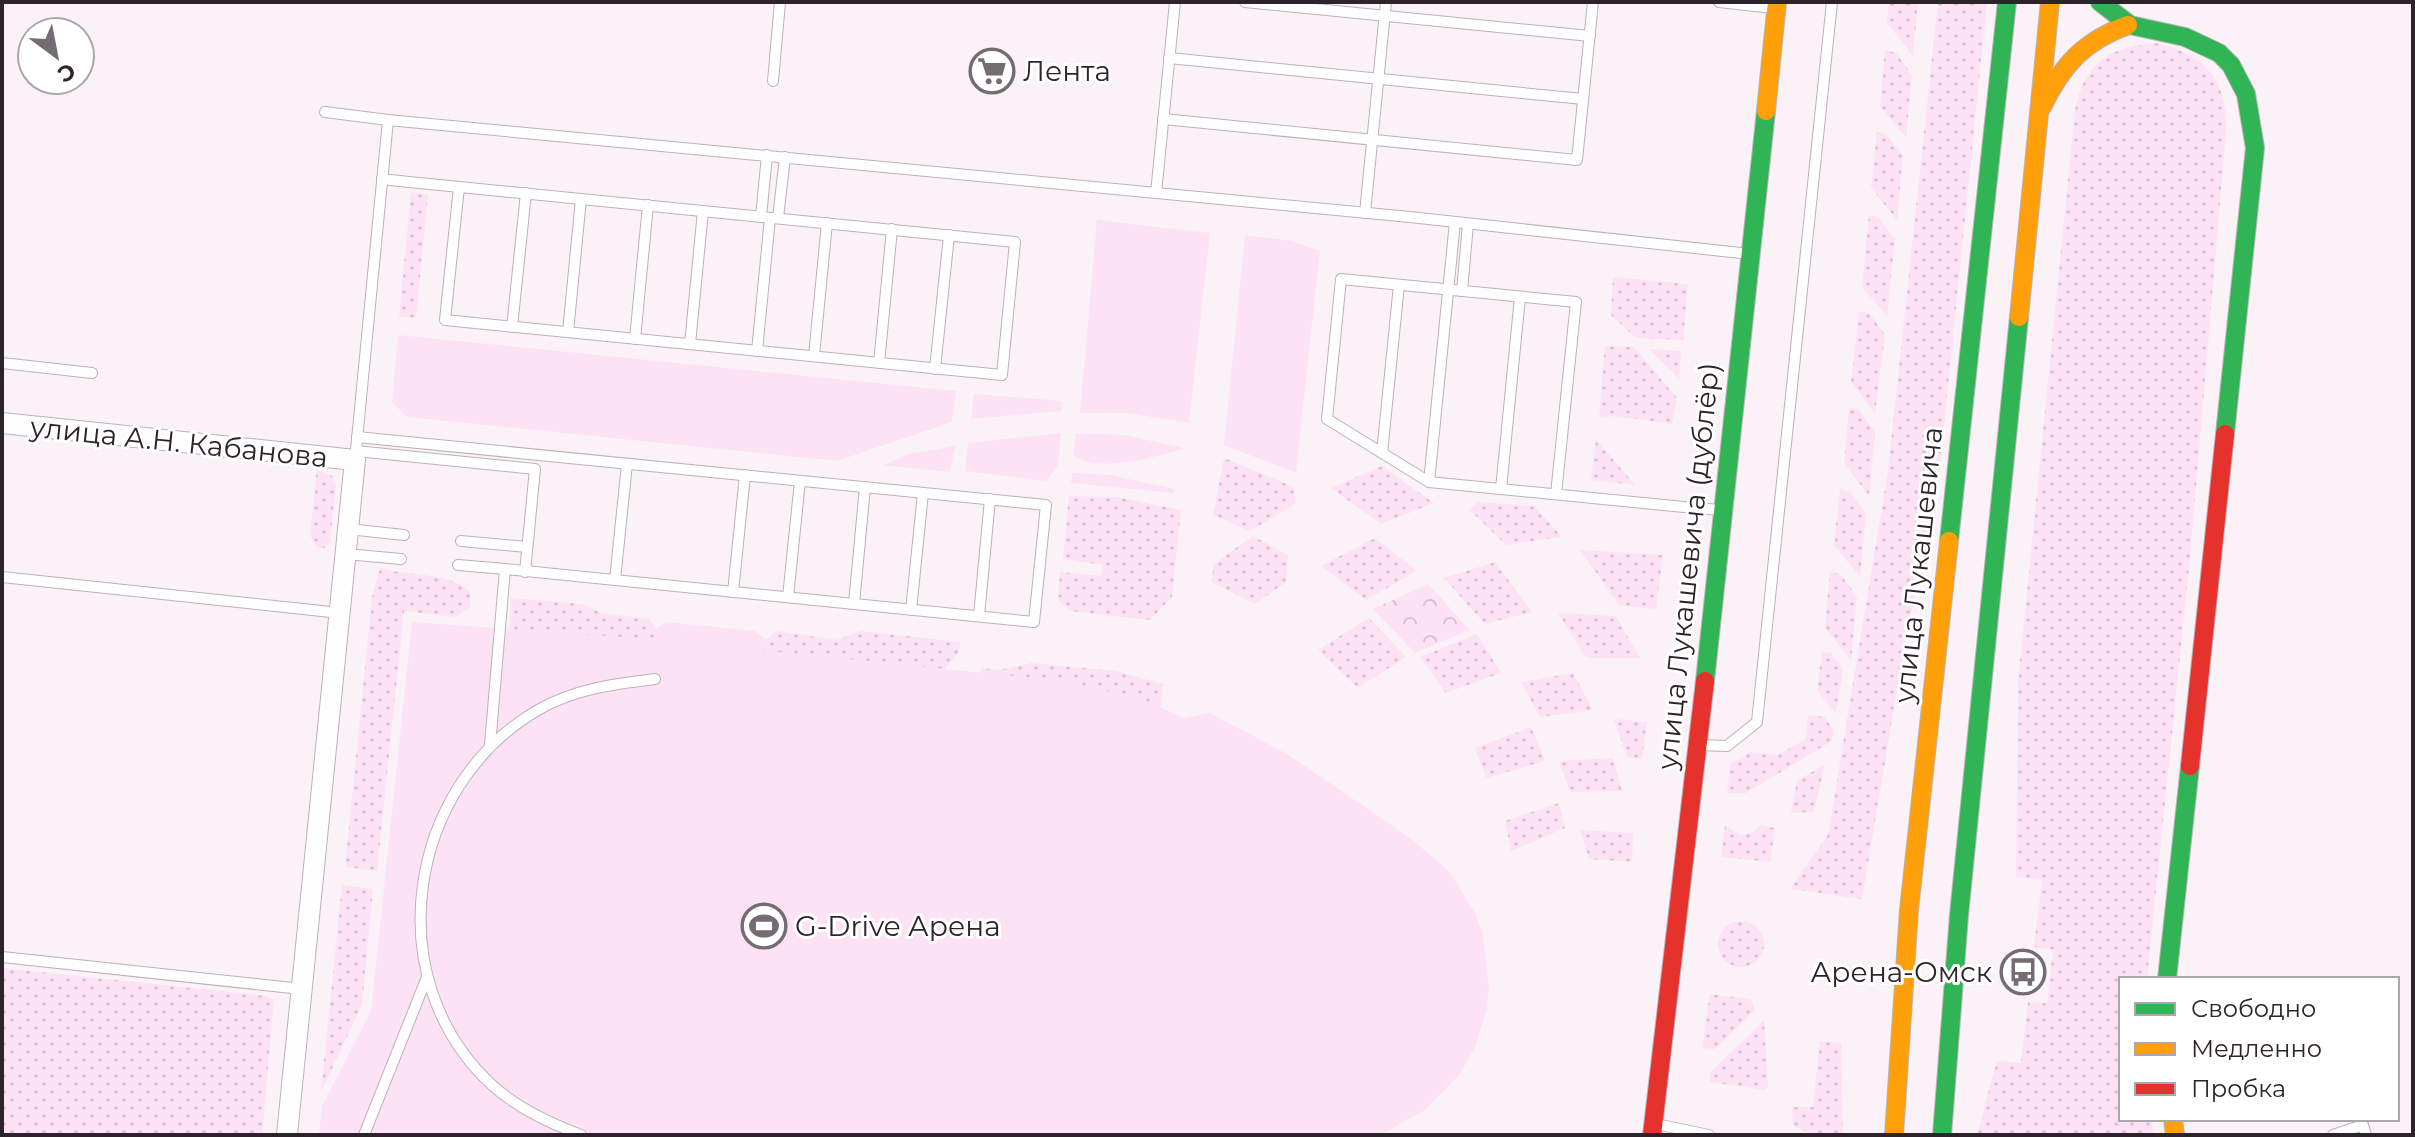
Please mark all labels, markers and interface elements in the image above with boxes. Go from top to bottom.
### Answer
north arrow [16,16,96,96]
supermarket icon: Лента [968,47,1016,95]
place label: Лента [1023,54,1111,88]
text: С [52,57,80,88]
street label: улица Лукашевича (дублёр) [1650,361,1726,772]
street label: улица А.Н. Кабанова [28,409,329,475]
street label: улица Лукашевича [1886,425,1949,706]
sports icon: G-Drive Арена [740,902,788,950]
place label: G-Drive Арена [795,909,1001,943]
bus stop icon: Арена-Омск [1999,948,2047,996]
place label: Арена-Омск [1811,955,1992,989]
legend [2119,977,2399,1121]
text: Свободно [2191,994,2316,1023]
text: Медленно [2191,1034,2322,1063]
text: Пробка [2191,1074,2286,1103]

